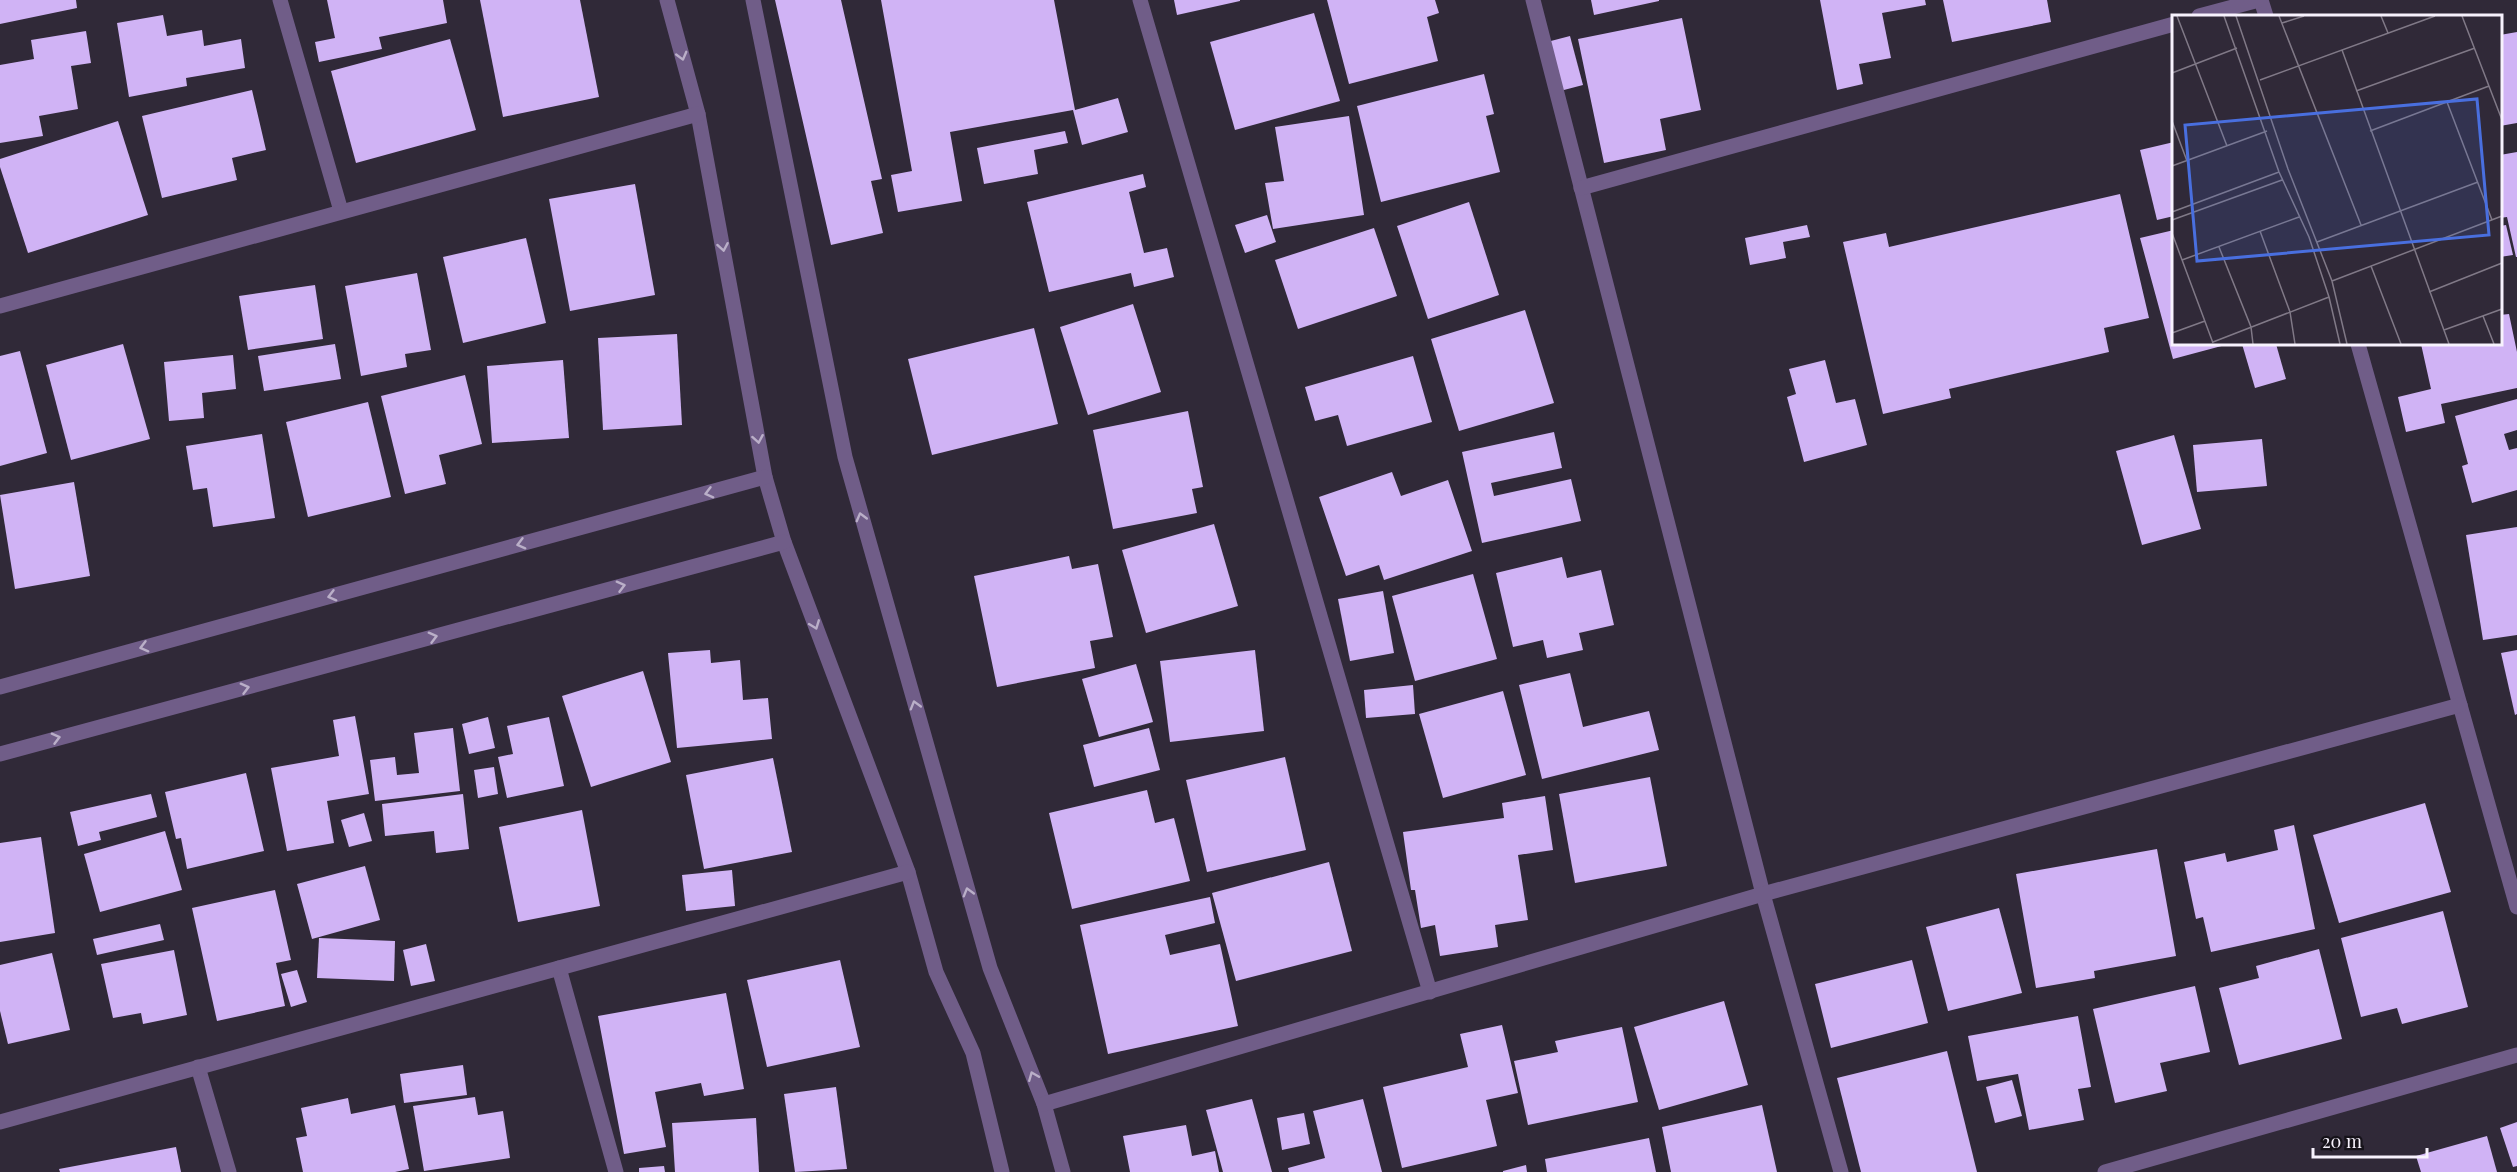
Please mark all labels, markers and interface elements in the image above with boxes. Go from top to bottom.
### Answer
inset map [2172,15,2502,345]
one-way arrow [675,51,688,61]
one-way arrow [716,242,729,252]
one-way arrow [751,434,764,444]
one-way arrow [704,486,714,498]
one-way arrow [856,513,869,523]
one-way arrow [516,537,526,549]
one-way arrow [615,581,626,593]
one-way arrow [328,588,338,601]
one-way arrow [808,619,821,630]
one-way arrow [427,632,438,644]
one-way arrow [139,640,150,652]
one-way arrow [240,682,250,695]
one-way arrow [910,700,922,711]
one-way arrow [51,733,61,746]
one-way arrow [963,888,975,898]
one-way arrow [1028,1072,1040,1083]
scale bar [2313,1121,2427,1159]
text: 20 m [2322,1129,2362,1153]

